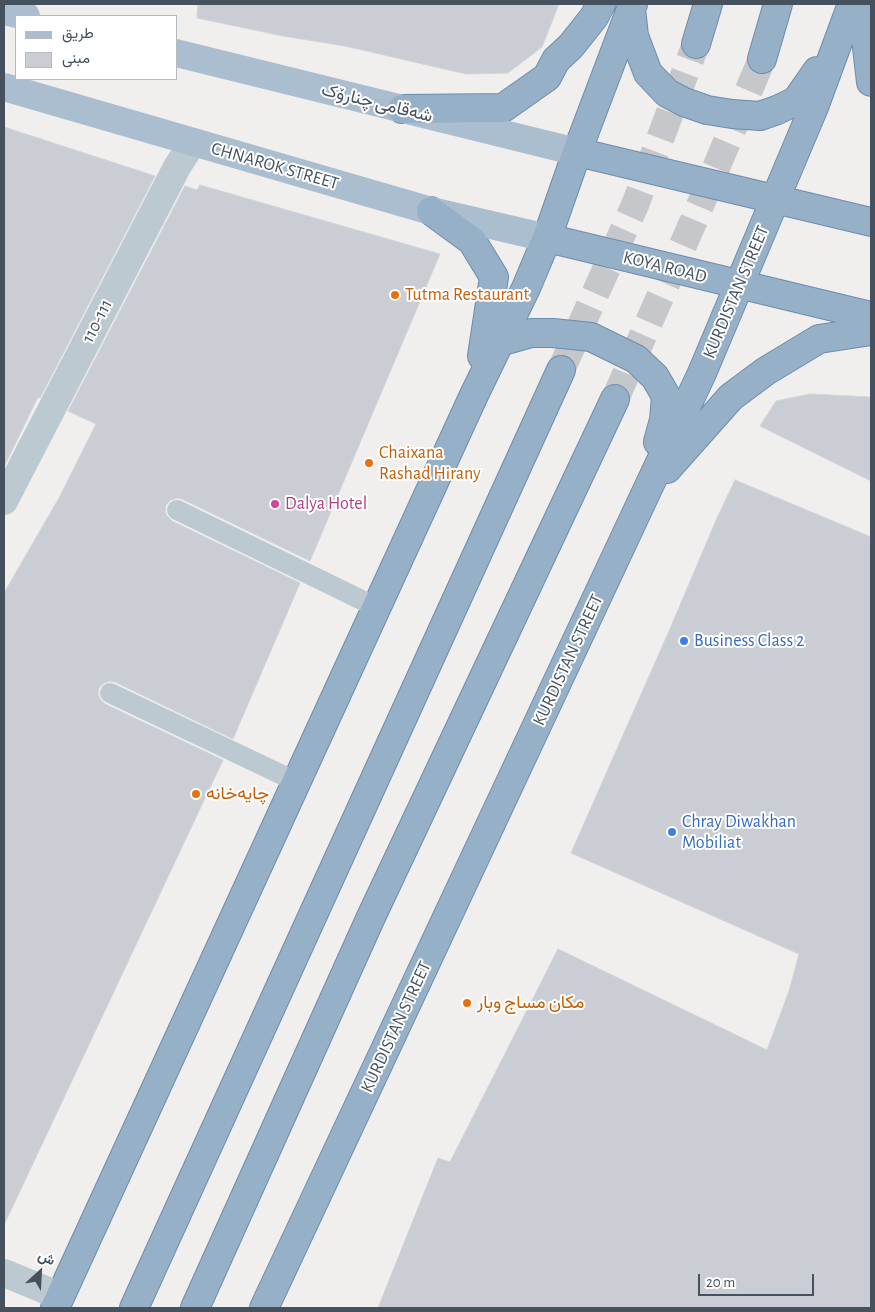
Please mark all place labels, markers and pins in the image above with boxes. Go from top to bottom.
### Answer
place label: Tutma Restaurant [405,284,529,306]
marker: Tutma Restaurant [389,289,401,301]
place label: Chaixana Rashad Hirany [379,442,481,484]
marker: Chaixana Rashad Hirany [363,457,375,469]
place label: Dalya Hotel [285,493,367,515]
marker: Dalya Hotel [269,498,281,510]
place label: Business Class 2 [694,630,804,652]
marker: Business Class 2 [678,635,690,647]
place label: چایەخانە [206,783,269,805]
marker: چایەخانە [190,788,202,800]
place label: Chray Diwakhan Mobiliat [682,811,796,854]
marker: Chray Diwakhan Mobiliat [666,826,678,838]
place label: مكان مساج وبار [477,992,584,1014]
marker: مكان مساج وبار [461,997,473,1009]

